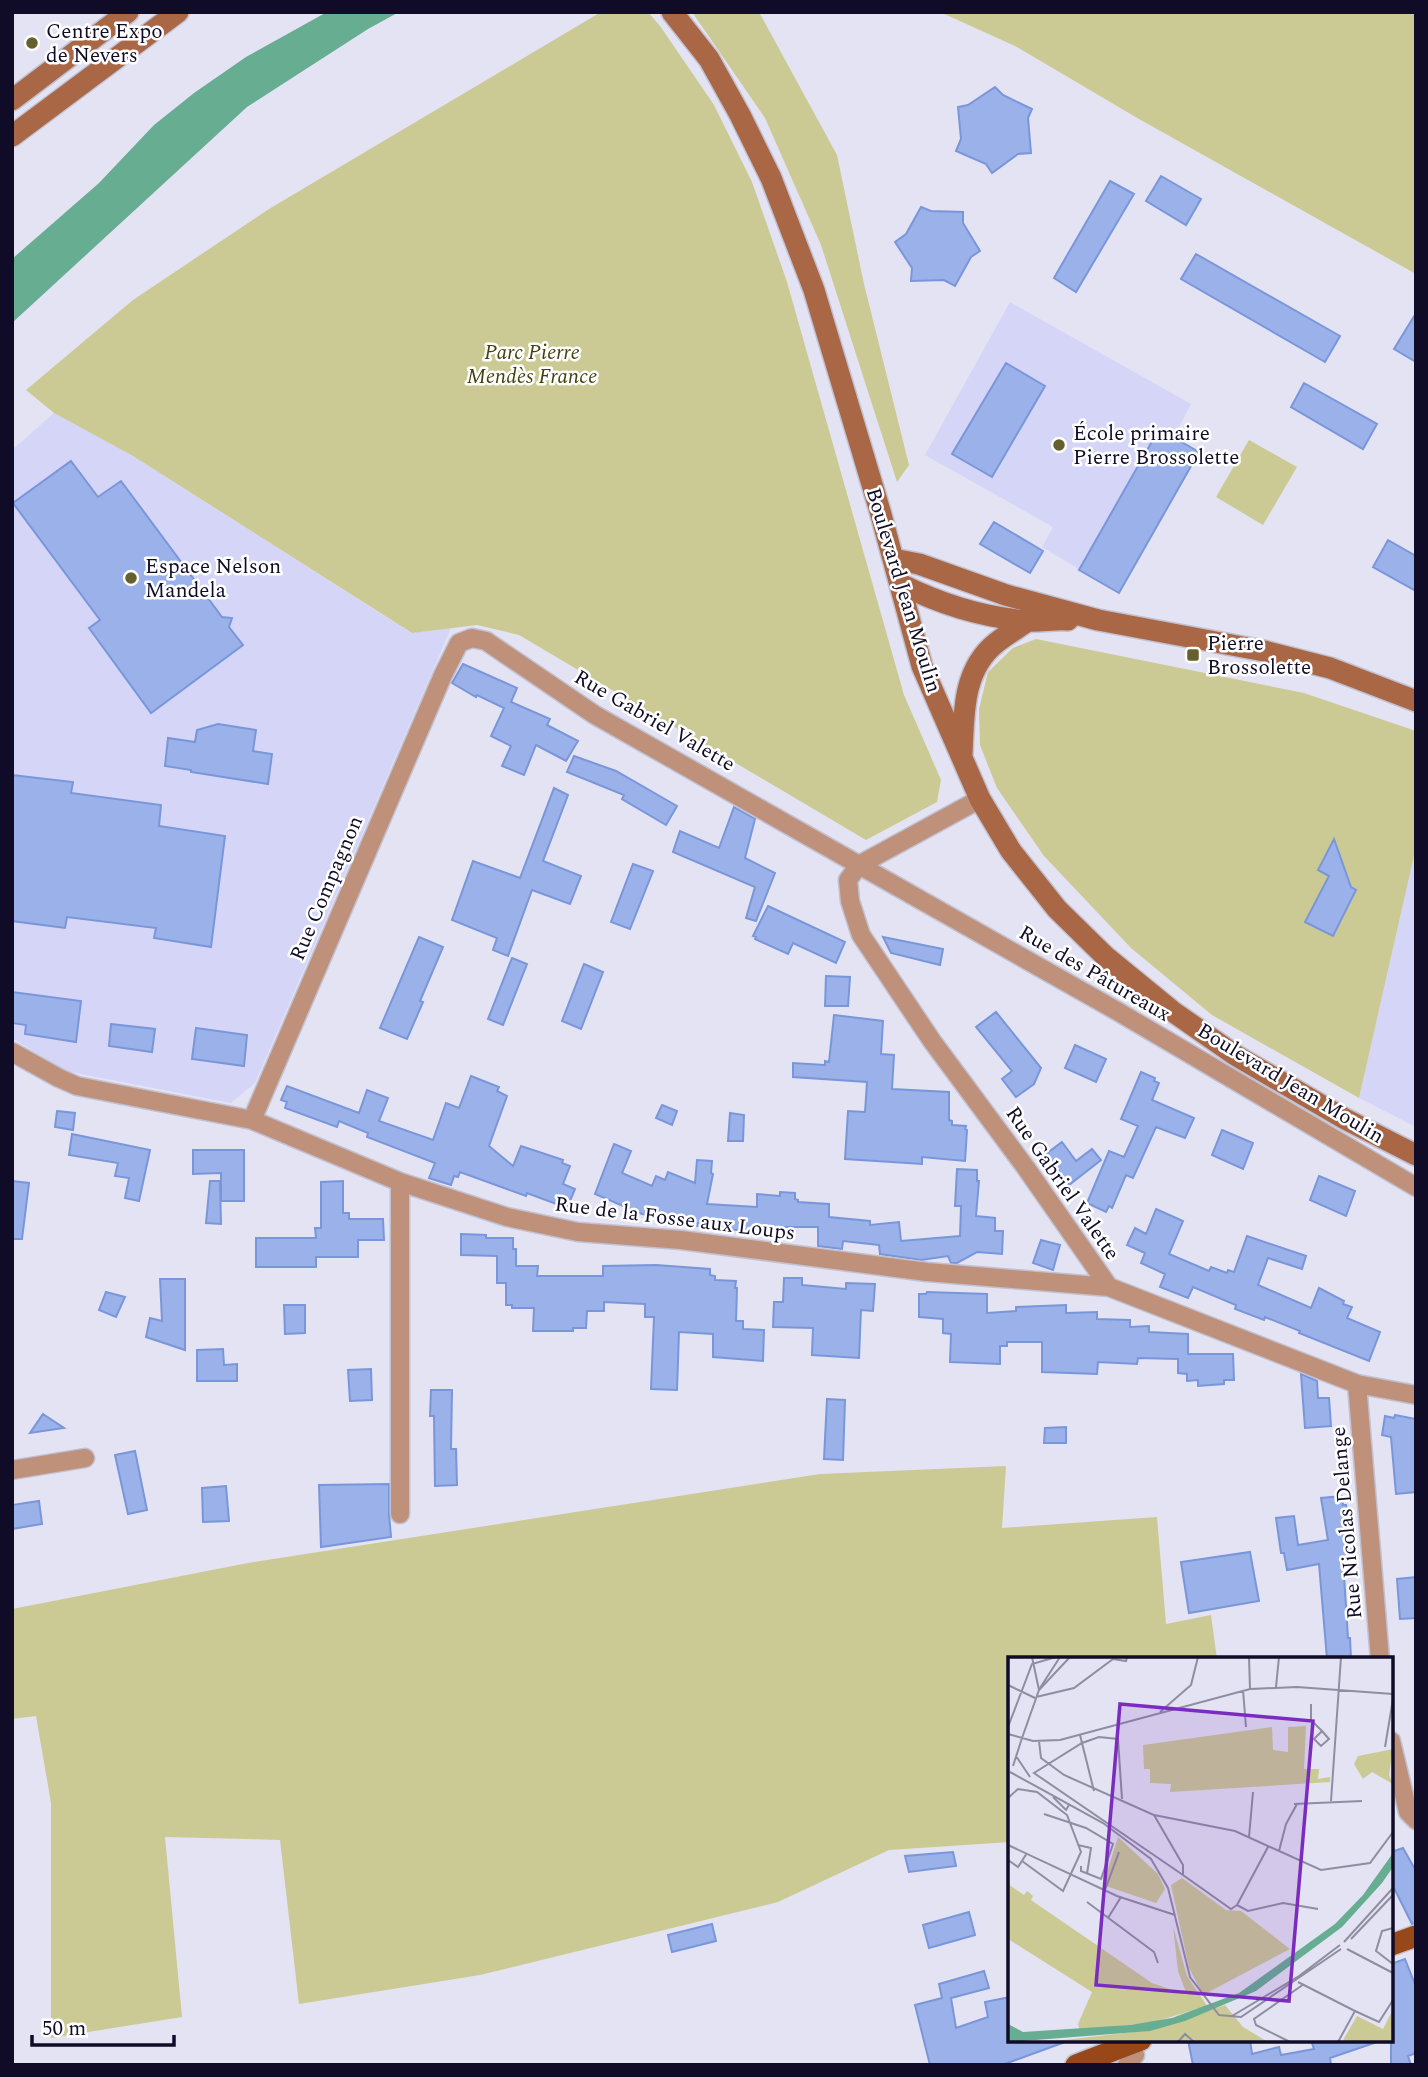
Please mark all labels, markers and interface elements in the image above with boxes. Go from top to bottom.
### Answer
place label: Centre Expo de Nevers [46,16,163,72]
marker: Centre Expo de Nevers [24,35,40,51]
park label: Parc Pierre Mendès France [467,337,597,393]
place label: École primaire Pierre Brossolette [1073,418,1239,474]
marker: École primaire Pierre Brossolette [1051,437,1067,453]
street label: Boulevard Jean Moulin [857,484,950,697]
place label: Espace Nelson Mandela [145,551,281,607]
marker: Espace Nelson Mandela [123,570,139,586]
place label: Pierre Brossolette [1207,628,1311,684]
marker: Pierre Brossolette [1185,647,1201,663]
street label: Rue Gabriel Valette [568,662,741,780]
street label: Rue Compagnon [282,811,372,966]
street label: Rue des Pâtureaux [1013,917,1176,1030]
street label: Boulevard Jean Moulin [1191,1015,1390,1152]
street label: Rue Gabriel Valette [997,1100,1127,1267]
street label: Rue de la Fosse aux Loups [553,1188,797,1250]
street label: Rue Nicolas Delange [1323,1425,1371,1620]
inset map [1008,1657,1393,2042]
scale bar [32,2004,173,2048]
text: 50 m [42,2013,86,2045]

